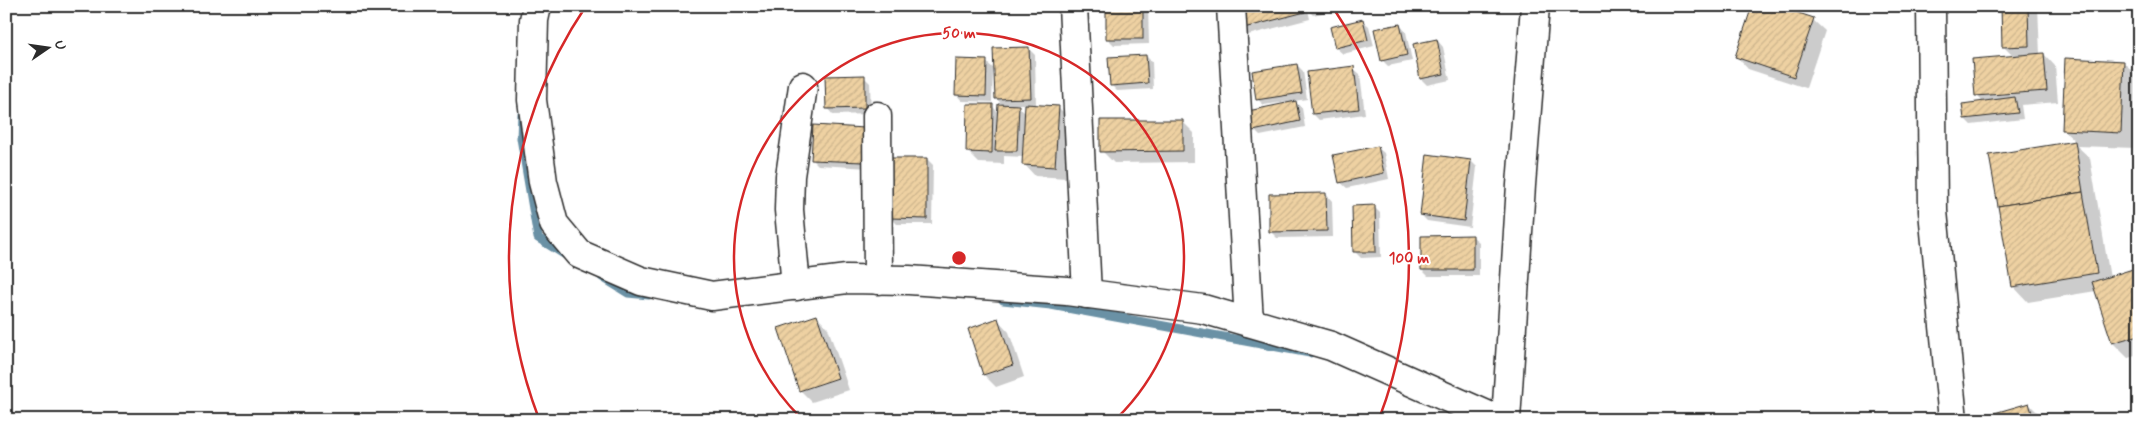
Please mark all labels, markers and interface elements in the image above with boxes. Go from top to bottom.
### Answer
north arrow [22,22,72,72]
text: 50 m [942,24,976,44]
text: U [50,39,69,52]
centre of rings [950,249,968,267]
text: 100 m [1389,249,1429,269]

